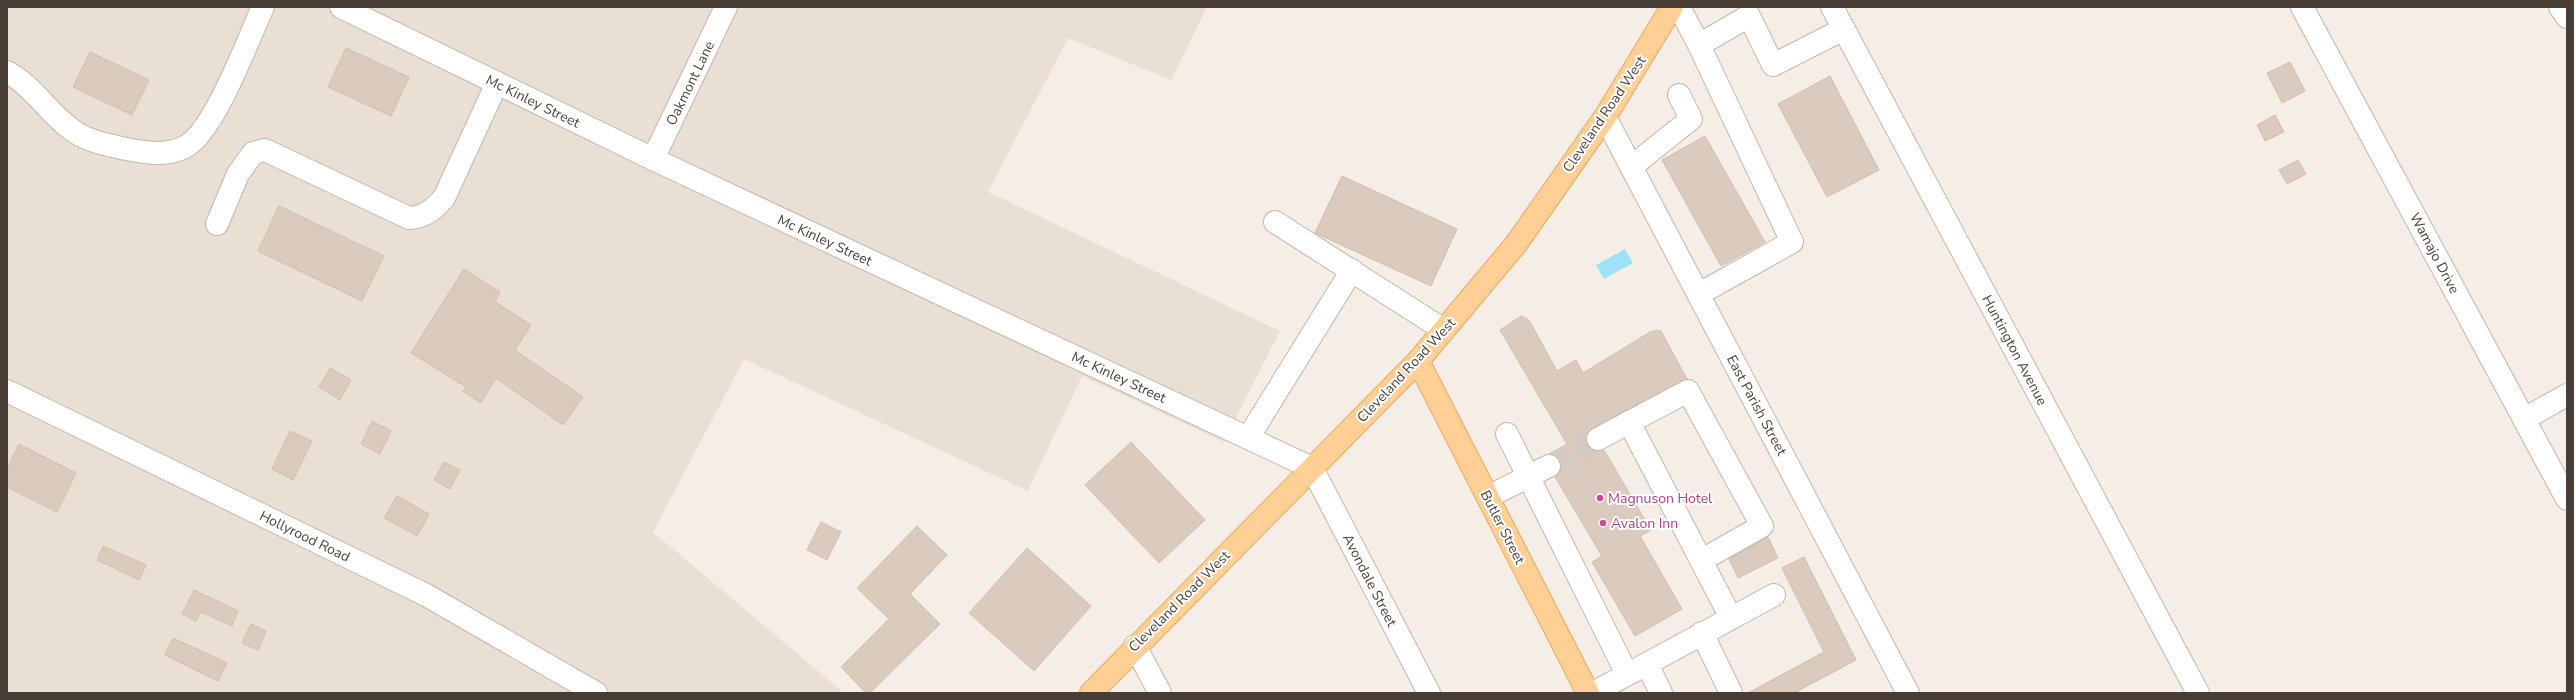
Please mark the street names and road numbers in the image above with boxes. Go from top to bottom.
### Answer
street label: Oakmont Lane [662,38,719,129]
street label: Cleveland Road West [1558,52,1650,176]
street label: Mc Kinley Street [483,70,583,132]
street label: Wamajo Drive [2405,209,2464,297]
street label: Mc Kinley Street [774,210,875,271]
street label: Huntington Avenue [1977,292,2052,409]
street label: Cleveland Road West [1353,314,1460,427]
street label: Mc Kinley Street [1068,347,1169,408]
street label: East Parish Street [1722,352,1791,459]
street label: Butler Street [1476,487,1529,568]
street label: Hollyrood Road [256,506,353,567]
street label: Avondale Street [1338,531,1401,630]
street label: Cleveland Road West [1124,546,1234,656]

